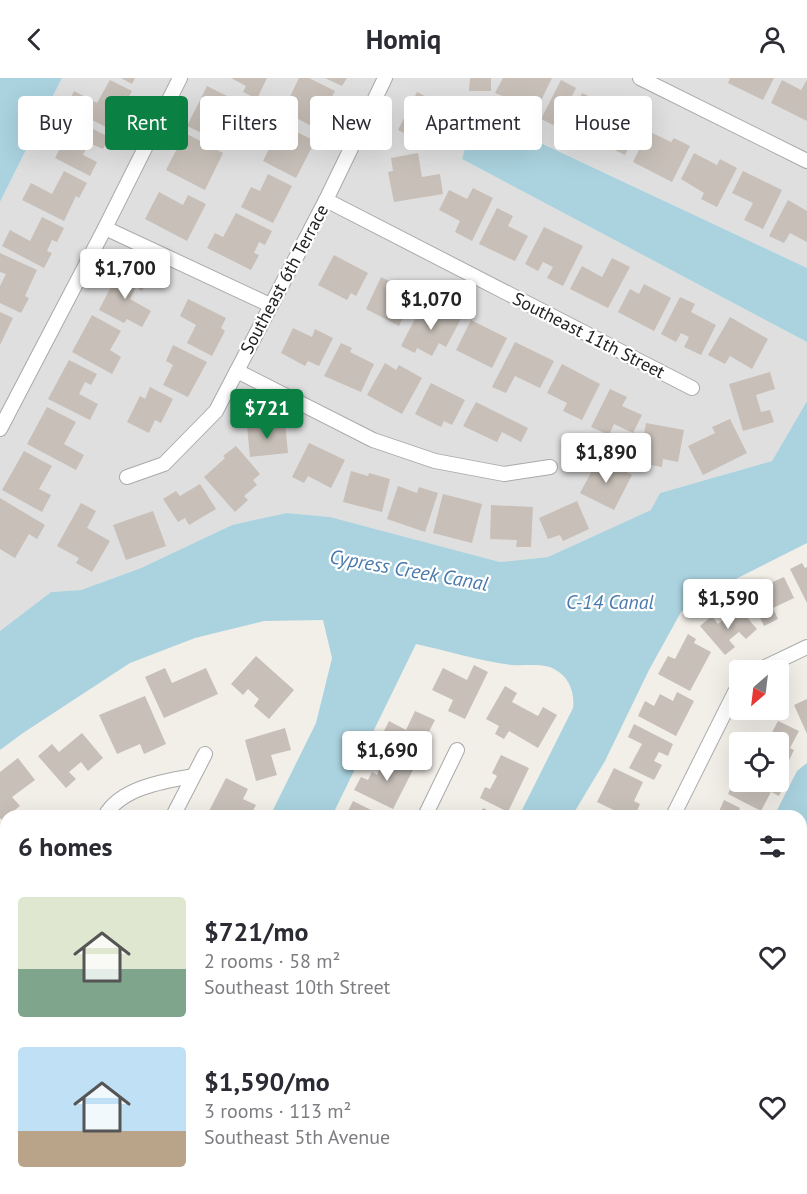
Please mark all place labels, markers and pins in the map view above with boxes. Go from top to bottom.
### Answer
pin: $1,700 [76,249,174,300]
pin: $1,070 [382,280,480,331]
pin: $721 [231,389,303,440]
pin: $1,890 [557,433,655,484]
pin: $1,590 [679,579,777,630]
pin: $1,690 [338,731,436,782]

